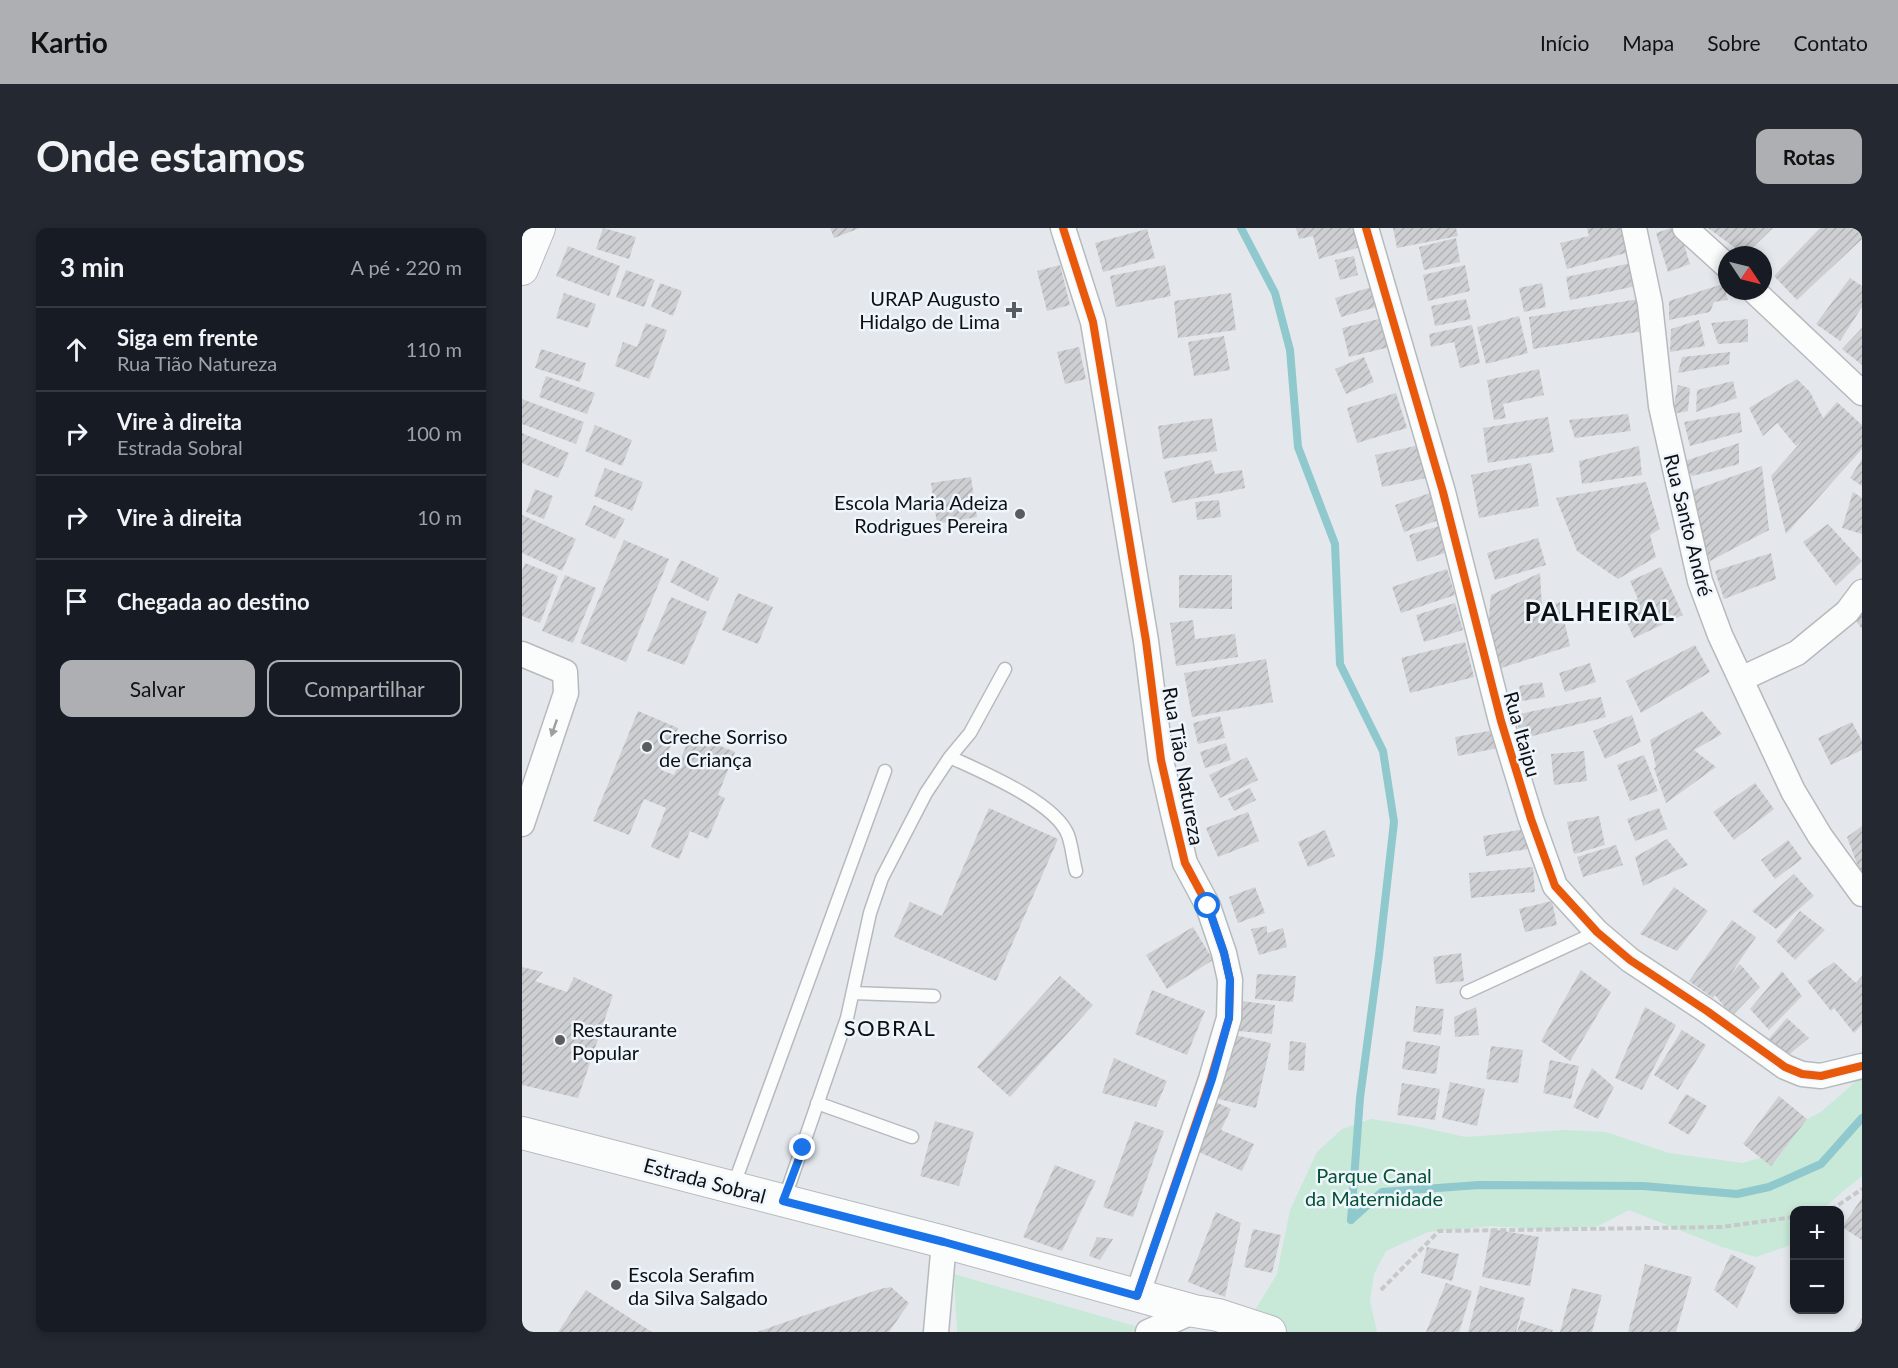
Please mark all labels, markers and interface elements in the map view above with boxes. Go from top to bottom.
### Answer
text: Kartio [30,25,108,59]
text: Início [1540,30,1589,55]
text: Mapa [1622,30,1674,55]
text: Sobre [1707,30,1760,55]
text: Contato [1793,30,1868,55]
button: Rotas [1756,129,1862,184]
text: Onde estamos [36,131,305,181]
north arrow [1718,246,1772,300]
text: 3 min [60,251,124,283]
text: A pé · 220 m [350,255,462,279]
place label: URAP Augusto Hidalgo de Lima [859,286,1000,333]
marker: URAP Augusto Hidalgo de Lima [1005,301,1023,319]
text: Siga em frente [117,324,258,351]
icon: ahead [60,333,93,366]
text: 110 m [406,337,462,361]
text: Rua Tião Natureza [117,351,277,375]
text: Vire à direita [117,408,242,435]
icon: right [60,417,93,450]
text: 100 m [406,421,462,445]
text: Estrada Sobral [117,435,243,459]
street label: Rua Santo André [1660,451,1718,599]
place label: Escola Maria Adeiza Rodrigues Pereira [834,490,1008,537]
icon: right [60,501,93,534]
text: Vire à direita [117,504,242,531]
text: 10 m [417,505,462,529]
marker: Escola Maria Adeiza Rodrigues Pereira [1013,507,1027,521]
icon: arrive [60,585,93,618]
text: Chegada ao destino [117,588,310,615]
district label: PALHEIRAL [1525,595,1675,627]
button: Salvar [60,660,255,717]
button: Compartilhar [267,660,462,717]
street label: Rua Tião Natureza [1158,685,1210,847]
street label: Rua Itaipu [1499,688,1547,780]
one-way arrow [549,719,559,737]
place label: Creche Sorriso de Criança [659,724,788,771]
marker: Creche Sorriso de Criança [640,740,654,754]
route start [1194,892,1220,918]
district label: SOBRAL [844,1014,936,1041]
place label: Restaurante Popular [572,1017,677,1064]
marker: Restaurante Popular [553,1033,567,1047]
route end [789,1134,815,1160]
street label: Estrada Sobral [641,1152,769,1208]
park label: Parque Canal da Maternidade [1305,1163,1443,1210]
map controls [1790,1206,1844,1314]
button: + [1790,1206,1844,1260]
button: − [1790,1260,1844,1314]
place label: Escola Serafim da Silva Salgado [628,1262,768,1309]
marker: Escola Serafim da Silva Salgado [609,1278,623,1292]

